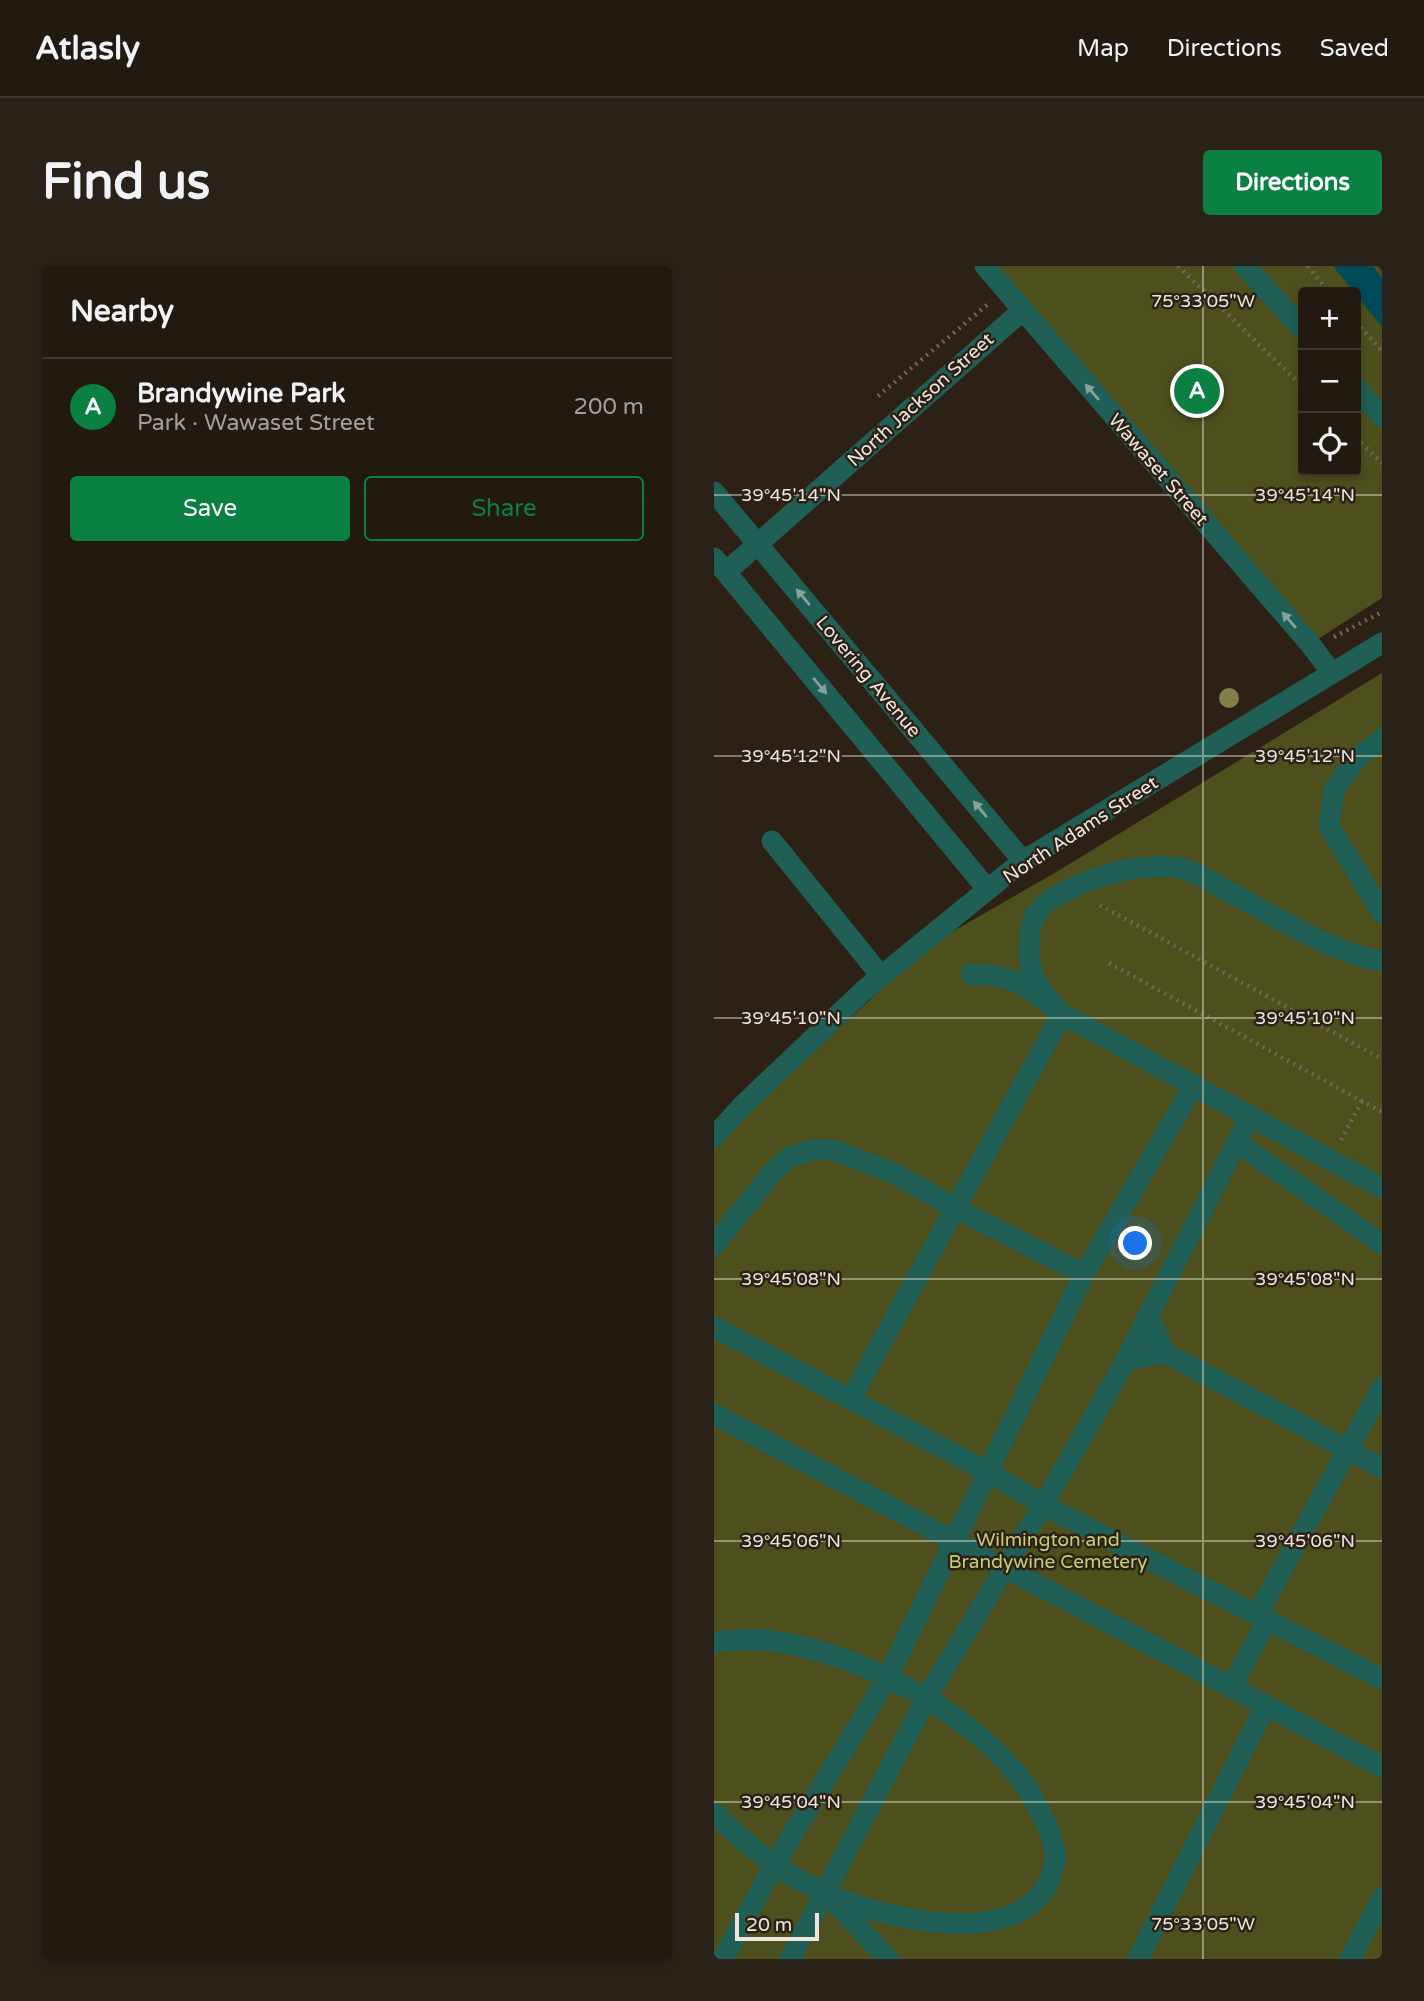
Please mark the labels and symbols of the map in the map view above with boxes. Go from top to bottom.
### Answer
text: 75°33'05"W [1151,290,1255,312]
street label: North Jackson Street [843,328,998,471]
pin: A [1174,365,1220,417]
one-way arrow [1085,384,1100,401]
street label: Wawaset Street [1104,409,1213,530]
text: 39°45'14"N [741,484,841,506]
text: 39°45'14"N [1255,484,1355,506]
one-way arrow [796,588,811,605]
one-way arrow [1281,611,1297,629]
street label: Lovering Avenue [811,612,925,742]
one-way arrow [812,677,827,694]
text: 39°45'12"N [741,745,841,767]
text: 39°45'12"N [1255,745,1355,767]
street label: North Adams Street [999,772,1162,888]
one-way arrow [972,800,988,818]
text: 39°45'10"N [741,1007,841,1029]
text: 39°45'10"N [1255,1007,1355,1029]
your location [1118,1226,1152,1260]
text: 39°45'08"N [741,1268,841,1290]
text: 39°45'08"N [1255,1268,1355,1290]
park label: Wilmington and Brandywine Cemetery [948,1529,1148,1573]
text: 39°45'06"N [741,1530,841,1552]
text: 39°45'06"N [1255,1530,1355,1552]
text: 39°45'04"N [741,1791,841,1813]
text: 39°45'04"N [1255,1791,1355,1813]
scale bar [735,1910,819,1942]
text: 75°33'05"W [1151,1913,1255,1935]

